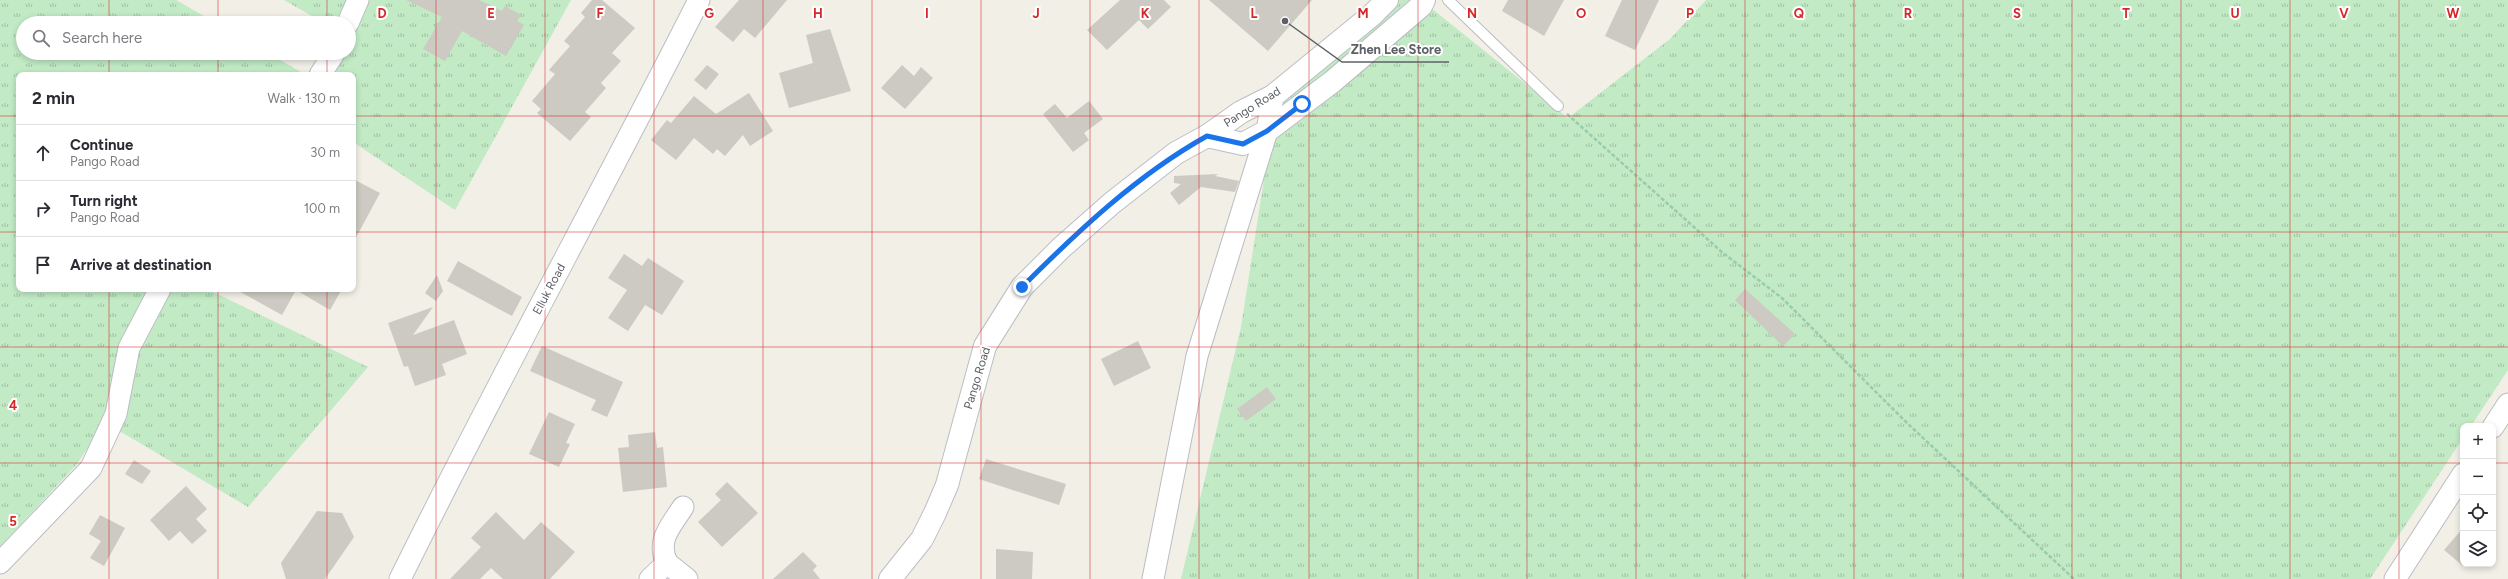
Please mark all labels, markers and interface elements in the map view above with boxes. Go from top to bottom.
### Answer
text: D [377,6,387,21]
text: E [487,6,495,21]
text: F [596,6,604,21]
text: G [704,6,714,21]
text: H [813,6,823,21]
text: I [925,6,929,21]
text: J [1032,6,1040,21]
text: K [1141,6,1150,21]
text: L [1251,6,1258,21]
text: M [1357,6,1369,21]
text: N [1467,6,1477,21]
text: O [1576,6,1586,21]
text: P [1686,6,1694,21]
text: Q [1794,6,1804,21]
text: R [1904,6,1913,21]
text: S [2013,6,2021,21]
text: T [2122,6,2130,21]
text: U [2230,6,2240,21]
text: V [2339,6,2349,21]
text: W [2447,6,2460,21]
search box [16,16,356,60]
icon: search [30,27,52,49]
text: Search here [62,29,142,47]
callout: Zhen Lee Store [1342,37,1449,62]
text: Zhen Lee Store [1351,42,1441,57]
street label: Pango Road [1221,84,1283,130]
text: 2 min [32,88,75,108]
text: Walk · 130 m [267,91,340,106]
route start [1293,95,1311,113]
text: Continue [70,136,133,154]
icon: ahead [32,142,54,164]
text: 30 m [310,145,340,160]
text: Pango Road [70,154,140,169]
text: Turn right [70,192,138,210]
icon: right [32,198,54,220]
text: 100 m [304,201,340,216]
text: Pango Road [70,210,140,225]
icon: arrive [32,254,54,276]
text: Arrive at destination [70,256,211,274]
street label: Elluk Road [530,261,568,317]
route end [1013,278,1031,296]
street label: Pango Road [961,345,993,411]
text: 4 [9,398,17,413]
map controls [2460,423,2496,567]
button: + [2460,423,2496,459]
button: − [2460,459,2496,495]
button: locate [2460,495,2496,531]
text: 5 [9,514,17,529]
button: layers [2460,531,2496,567]

